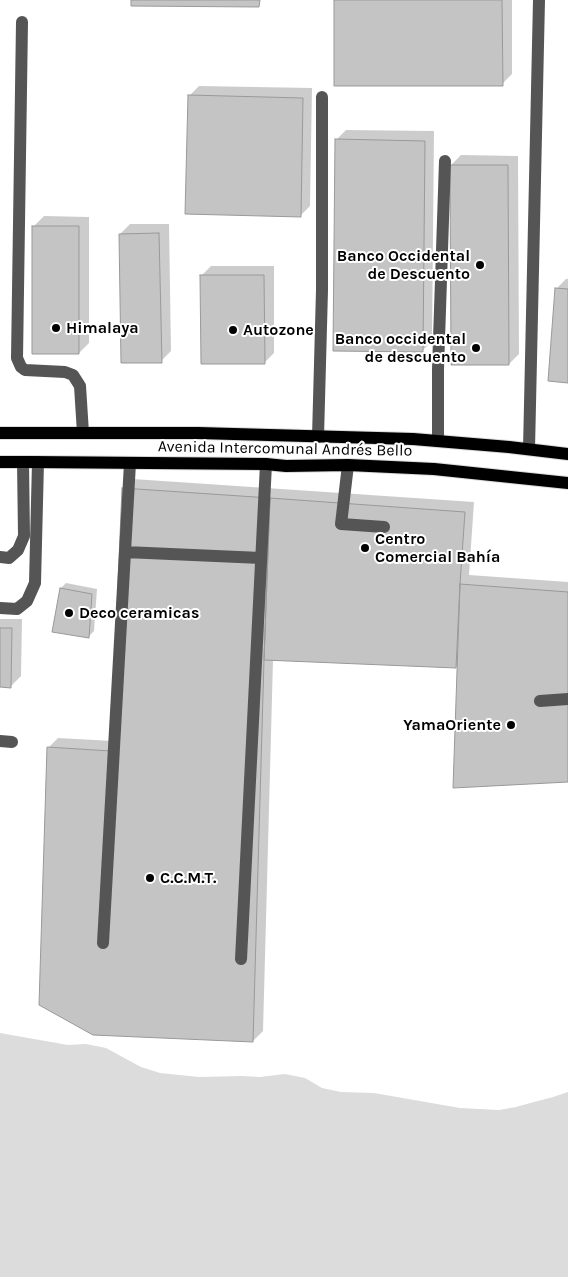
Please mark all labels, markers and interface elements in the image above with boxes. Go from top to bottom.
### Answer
place label: Banco Occidental de Descuento [337,246,470,284]
marker: Banco Occidental de Descuento [474,259,486,271]
place label: Himalaya [66,318,139,338]
place label: Autozone [243,320,314,340]
marker: Himalaya [50,322,62,334]
marker: Autozone [227,324,239,336]
place label: Banco occidental de descuento [335,329,466,367]
marker: Banco occidental de descuento [470,342,482,354]
street label: Avenida Intercomunal Andrés Bello [158,437,412,461]
place label: Centro Comercial Bahía [375,529,500,567]
marker: Centro Comercial Bahía [359,542,371,554]
place label: Deco ceramicas [79,603,199,623]
marker: Deco ceramicas [63,607,75,619]
place label: YamaOriente [403,715,501,735]
marker: YamaOriente [505,719,517,731]
place label: C.C.M.T. [160,868,217,888]
marker: C.C.M.T. [144,872,156,884]

